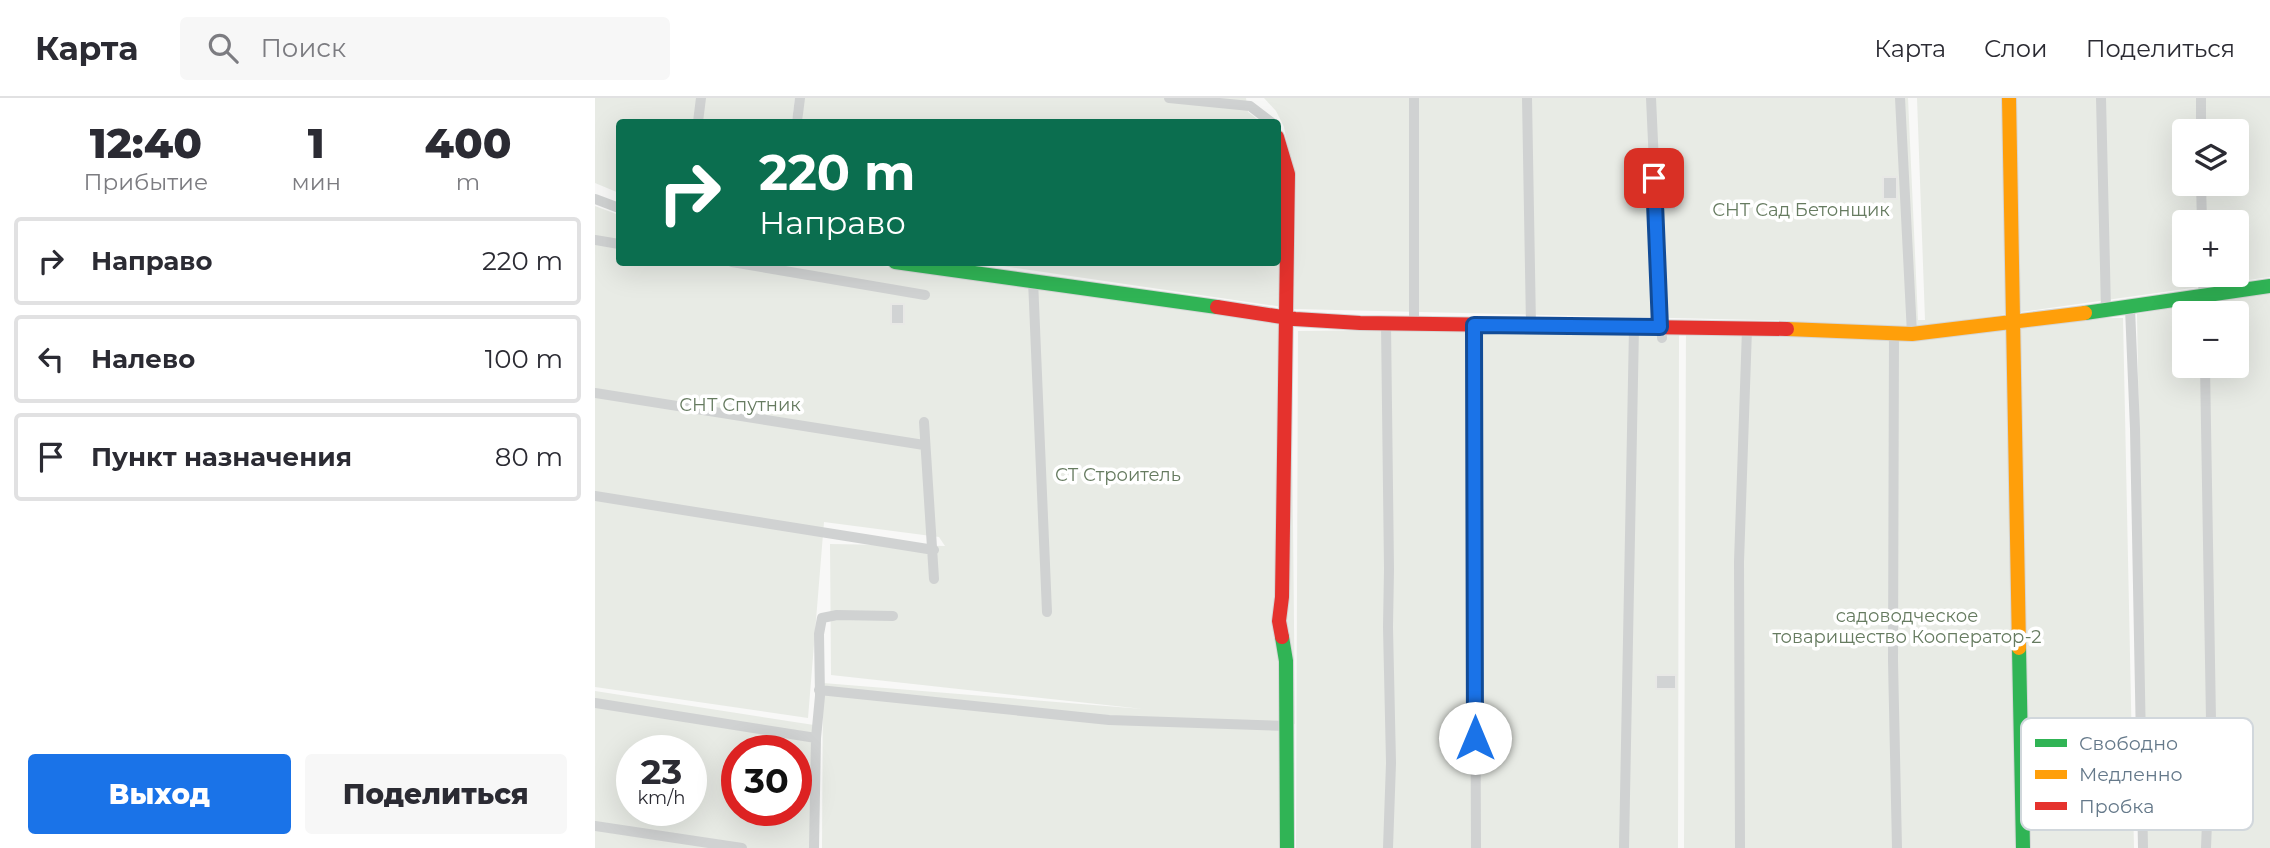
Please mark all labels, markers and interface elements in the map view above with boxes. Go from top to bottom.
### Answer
search box [180,17,670,80]
text: Карта [35,28,138,68]
icon: search [204,29,242,67]
text: Поиск [260,32,346,64]
text: Карта [1874,34,1946,63]
text: Слои [1984,34,2048,63]
text: Поделиться [2086,34,2235,63]
text: 12:40 [90,117,202,169]
text: 1 [308,117,325,169]
text: 400 [425,117,512,169]
map controls [2172,119,2249,378]
button: layers [2172,119,2249,196]
text: 220 m [759,143,915,202]
icon: right [644,147,735,238]
pin [1624,148,1684,208]
icon: arrive [1635,159,1673,197]
text: Прибытие [83,168,208,196]
text: мин [292,168,341,196]
text: m [456,168,480,196]
park label: СНТ Сад Бетонщик [1712,199,1890,221]
text: Направо [759,203,906,242]
button: + [2172,210,2249,287]
icon: right [32,242,70,280]
text: Направо [91,245,212,277]
text: 220 m [482,245,563,277]
button: − [2172,301,2249,378]
icon: left [32,340,70,378]
text: Налево [91,343,195,375]
text: 100 m [485,343,563,375]
park label: СНТ Спутник [679,394,801,416]
icon: arrive [32,438,70,476]
text: Пункт назначения [91,441,352,473]
text: 80 m [495,441,563,473]
park label: СТ Строитель [1055,464,1181,486]
park label: садоводческое товарищество Кооператор-2 [1772,605,2042,648]
position arrow [1438,701,1512,775]
legend [2021,718,2253,830]
text: Свободно [2079,732,2178,755]
speed limit sign: 30 [721,735,812,826]
text: 23 [641,750,682,793]
button: Выход [28,754,291,834]
button: Поделиться [305,754,567,834]
text: Медленно [2079,763,2183,786]
text: km/h [637,787,686,809]
text: Пробка [2079,795,2154,818]

